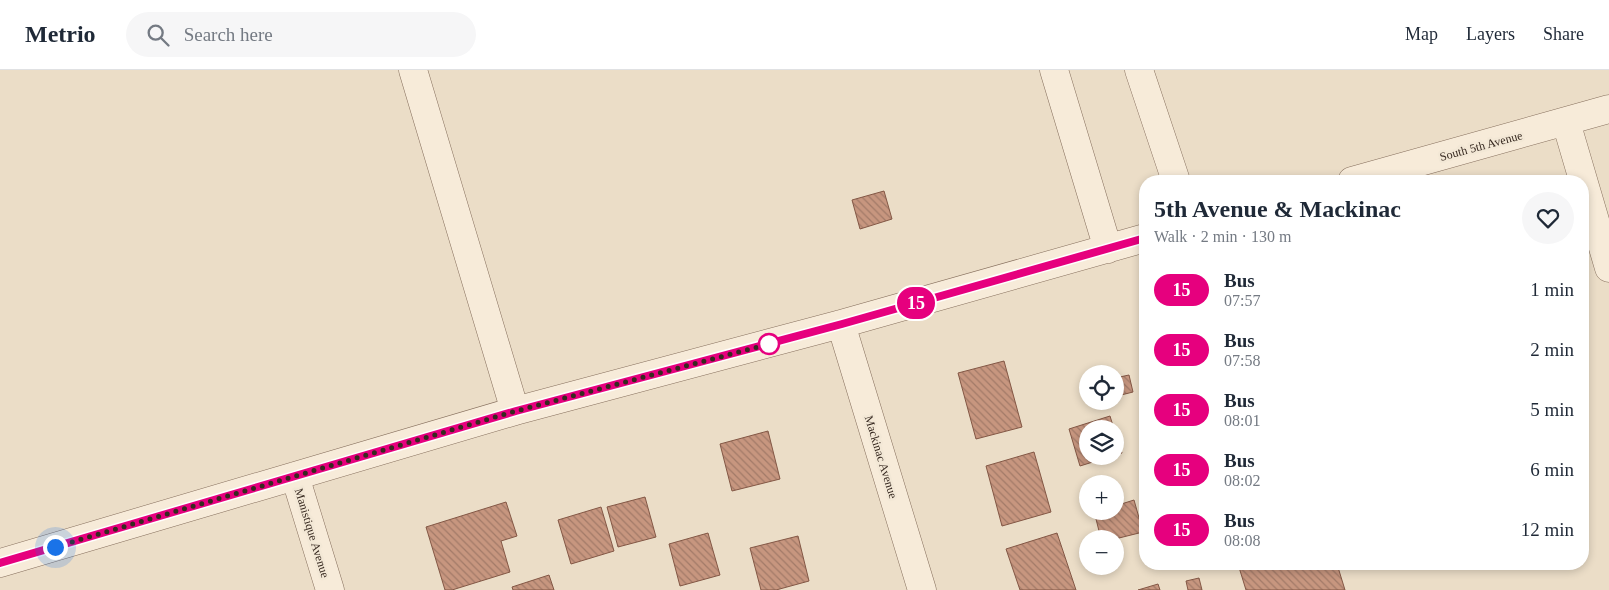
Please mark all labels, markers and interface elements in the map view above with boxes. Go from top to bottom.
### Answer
search box [126,12,476,57]
text: Metrio [25,21,96,47]
icon: search [144,21,172,49]
text: Search here [184,24,273,45]
text: Map [1405,24,1438,44]
text: Layers [1466,24,1515,44]
text: Share [1543,24,1584,44]
street label: South 5th Avenue [1438,128,1524,164]
button: heart [1522,192,1574,244]
text: 5th Avenue & Mackinac [1154,196,1401,222]
text: Walk · 2 min · 130 m [1154,228,1291,245]
text: Bus [1224,270,1255,291]
text: 1 min [1530,279,1574,300]
text: 15 [1173,280,1191,300]
line badge: 15 [894,287,938,319]
text: 07:57 [1224,292,1260,309]
text: 15 [907,293,925,313]
text: Bus [1224,330,1255,351]
unlabelled marker [758,333,780,355]
text: 2 min [1530,339,1574,360]
text: 15 [1173,340,1191,360]
text: 07:58 [1224,352,1260,369]
map controls [1079,365,1124,575]
button: locate [1079,365,1124,410]
text: Bus [1224,390,1255,411]
text: 5 min [1530,399,1574,420]
text: 15 [1173,400,1191,420]
text: 08:01 [1224,412,1260,429]
street label: Mackinac Avenue [862,414,900,500]
button: layers [1079,420,1124,465]
text: Bus [1224,450,1255,471]
text: 6 min [1530,459,1574,480]
text: 15 [1173,460,1191,480]
text: 08:02 [1224,472,1260,489]
button: + [1079,475,1124,520]
street label: Manistique Avenue [292,487,332,579]
text: Bus [1224,510,1255,531]
text: 12 min [1521,519,1574,540]
text: 15 [1173,520,1191,540]
button: − [1079,530,1124,575]
text: 08:08 [1224,532,1260,549]
your location [43,535,68,560]

